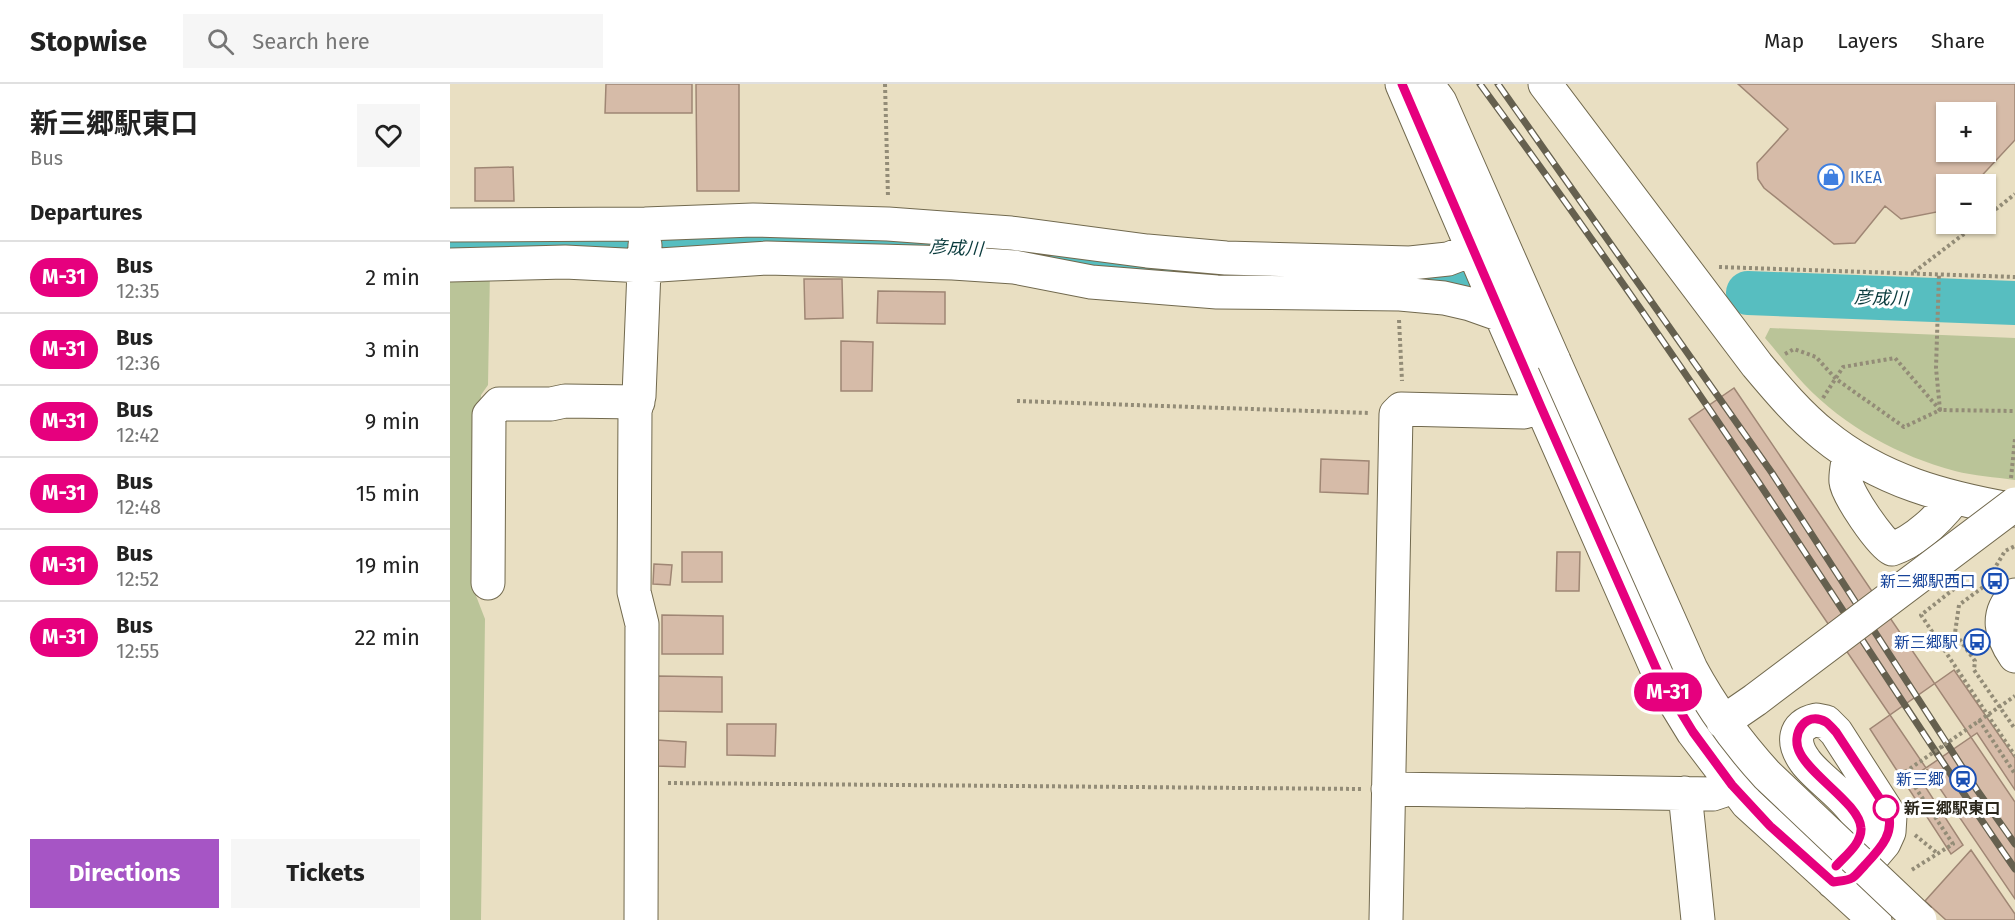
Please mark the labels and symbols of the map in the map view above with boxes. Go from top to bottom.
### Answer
shop icon: IKEA [1816,162,1846,192]
place label: IKEA [1850,168,1883,187]
water label: 彦成川 [928,236,986,261]
water label: 彦成川 [1854,286,1910,310]
bus stop icon: 新三郷駅西口 [1980,566,2010,596]
place label: 新三郷駅西口 [1880,572,1976,591]
bus stop icon: 新三郷駅 [1962,627,1992,657]
place label: 新三郷駅 [1894,633,1958,652]
line badge: M-31 [1626,672,1710,712]
station icon: 新三郷 [1948,764,1978,794]
place label: 新三郷 [1896,770,1944,789]
marker: 新三郷駅東口 [1873,795,1899,821]
place label: 新三郷駅東口 [1904,799,2000,818]

